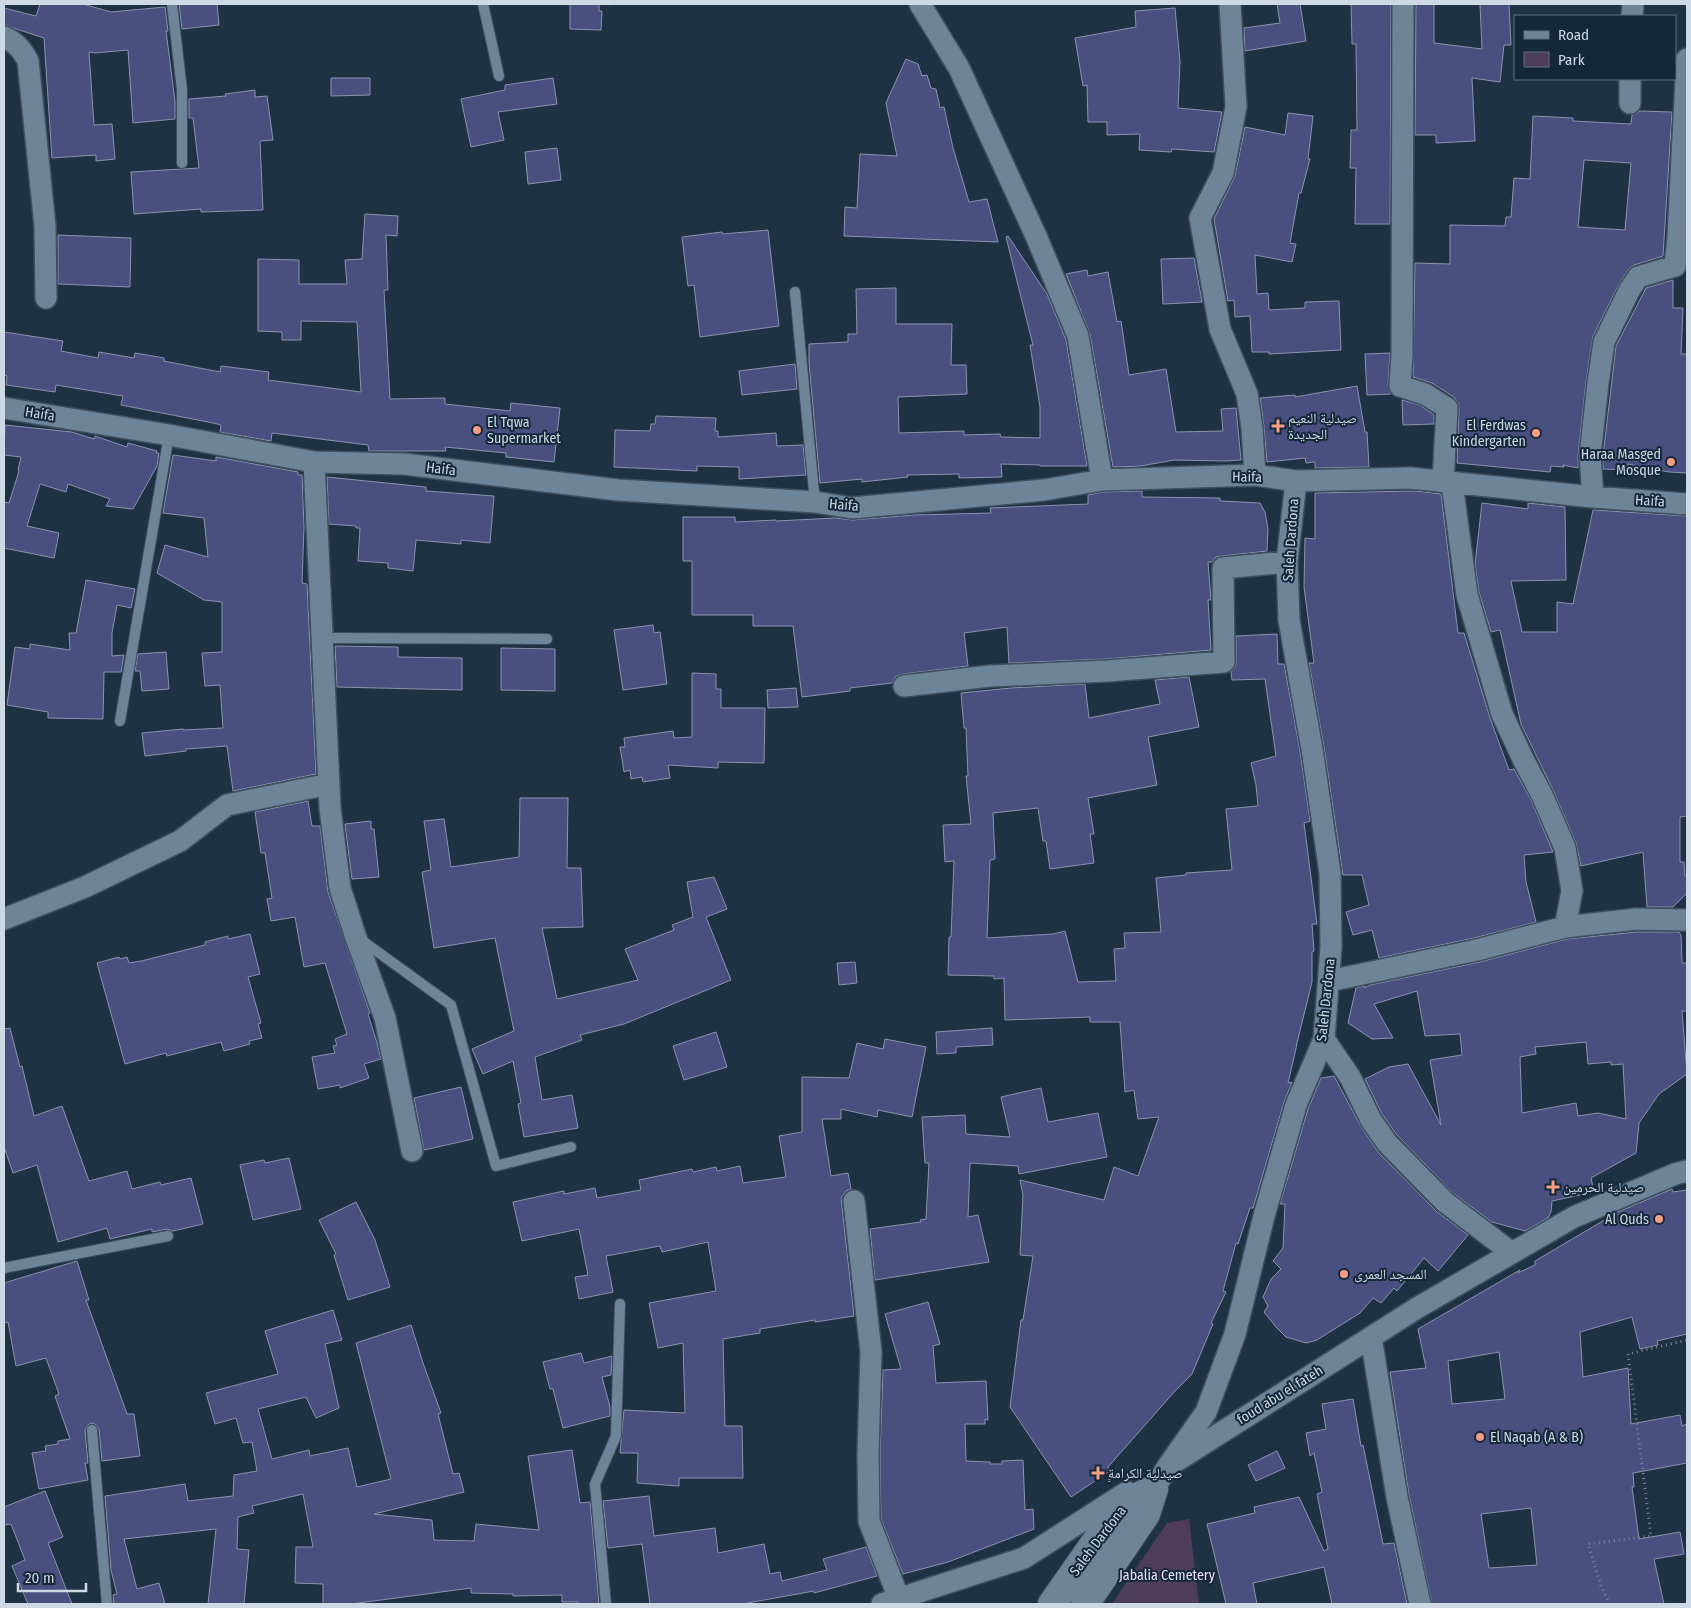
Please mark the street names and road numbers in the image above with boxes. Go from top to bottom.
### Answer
street label: Haifa [24,403,56,425]
street label: Haifa [425,459,457,479]
street label: Haifa [1232,468,1262,486]
street label: Haifa [1635,491,1666,511]
street label: Haifa [828,495,860,515]
street label: Saleh Dardona [1280,498,1302,582]
street label: Saleh Dardona [1313,958,1339,1042]
street label: foud abu el fateh [1234,1362,1326,1428]
street label: Saleh Dardona [1066,1502,1130,1579]

